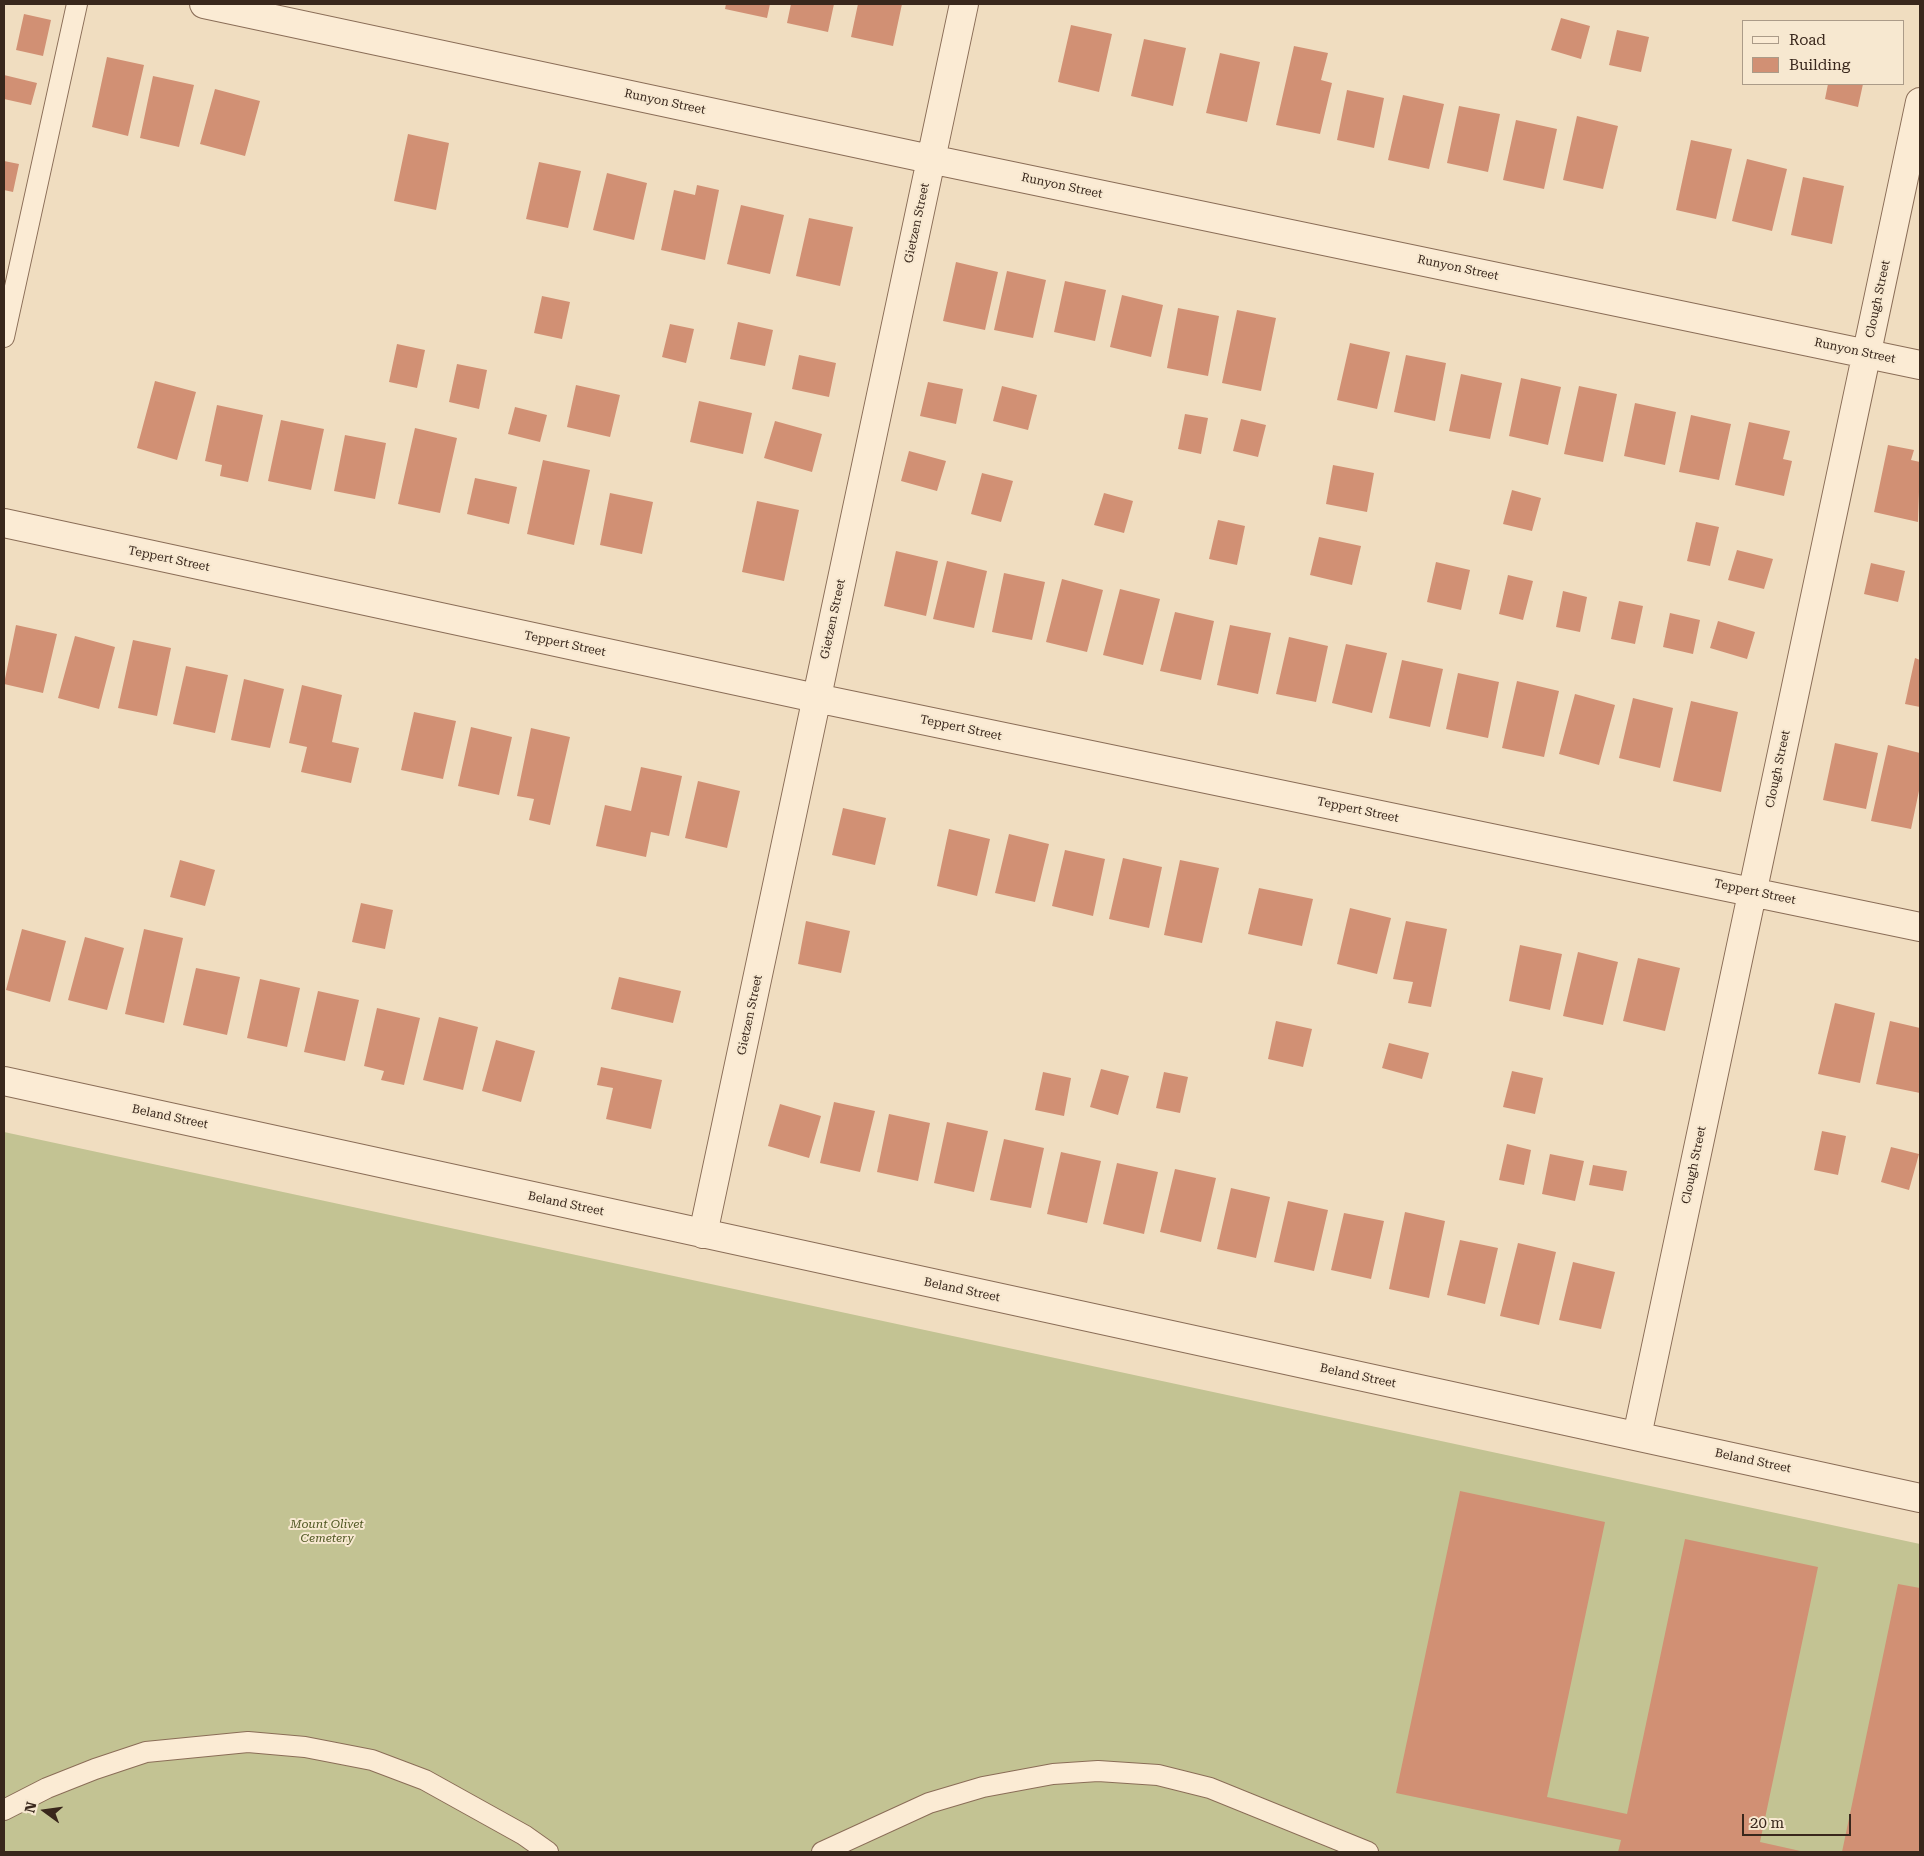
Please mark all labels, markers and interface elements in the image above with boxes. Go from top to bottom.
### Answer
legend [1742,20,1904,85]
text: Road [1789,31,1826,49]
text: Building [1789,56,1850,74]
street label: Runyon Street [623,86,707,118]
street label: Runyon Street [1020,170,1104,202]
street label: Gietzen Street [901,182,933,264]
street label: Runyon Street [1416,252,1500,284]
street label: Clough Street [1863,259,1893,339]
street label: Runyon Street [1813,335,1897,367]
street label: Teppert Street [127,543,211,575]
street label: Gietzen Street [817,578,849,660]
street label: Teppert Street [523,628,607,660]
street label: Teppert Street [919,712,1003,744]
street label: Clough Street [1763,729,1793,809]
street label: Teppert Street [1316,794,1400,826]
street label: Teppert Street [1713,876,1797,908]
street label: Gietzen Street [734,974,766,1056]
street label: Beland Street [131,1102,209,1132]
street label: Clough Street [1679,1125,1709,1205]
street label: Beland Street [527,1189,605,1219]
street label: Beland Street [923,1275,1001,1305]
street label: Beland Street [1319,1361,1397,1391]
street label: Beland Street [1714,1446,1792,1476]
park label: Mount Olivet Cemetery [290,1517,364,1545]
north arrow [20,1786,70,1836]
text: N [21,1800,40,1815]
scale bar [1744,1804,1853,1836]
text: 20 m [1750,1814,1784,1832]

